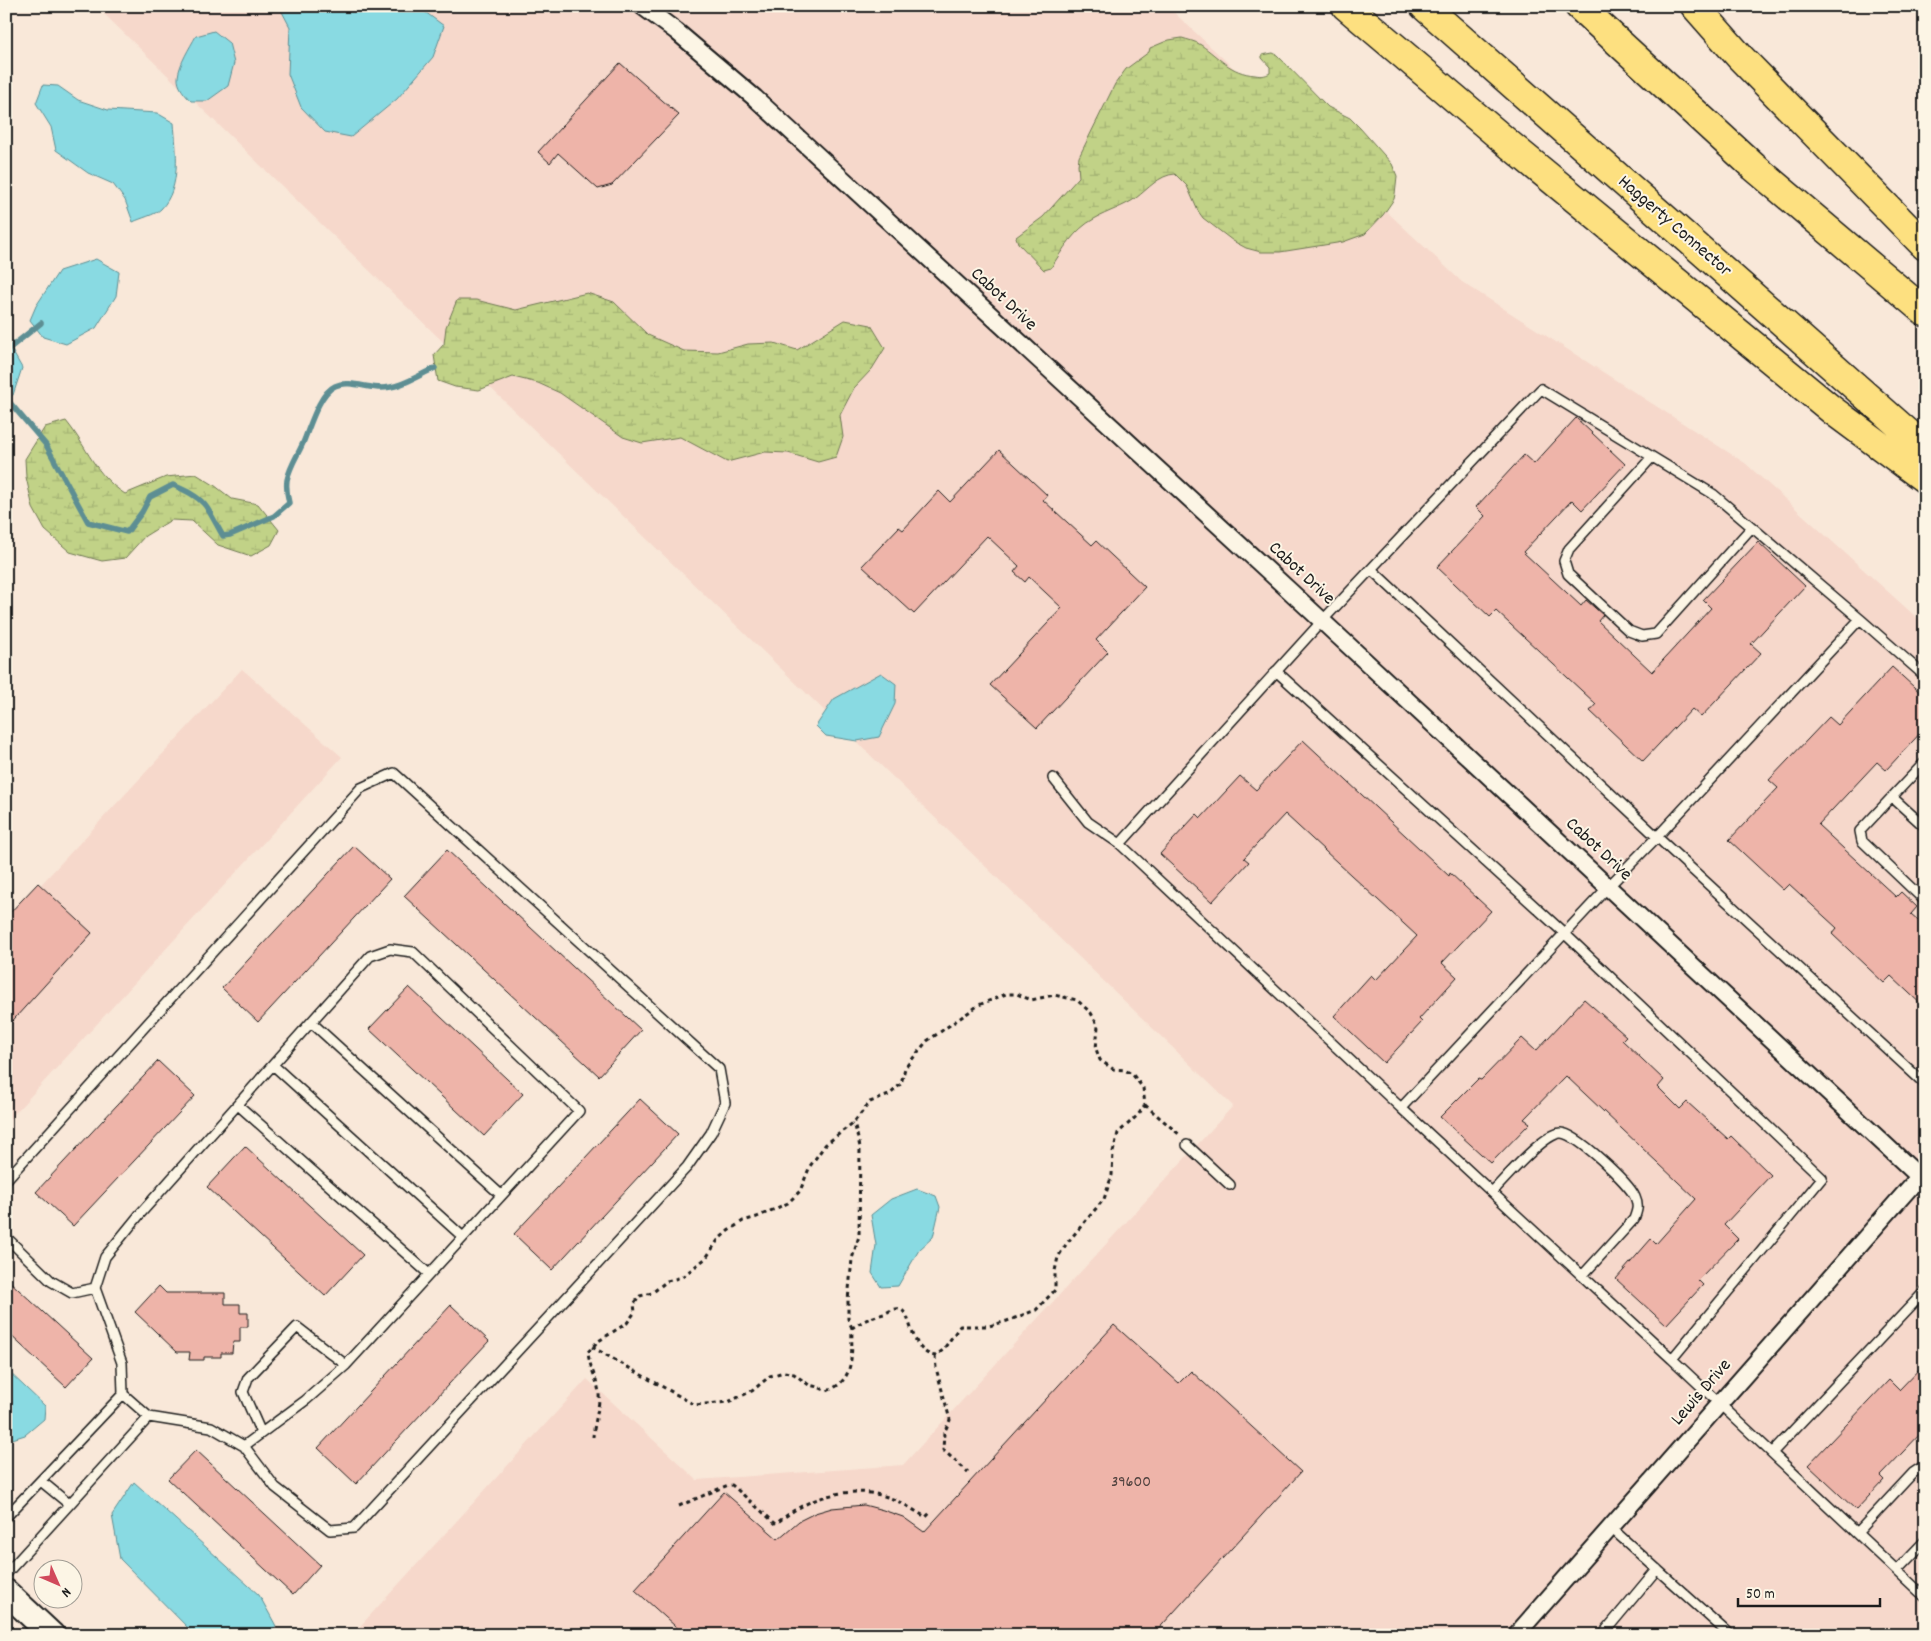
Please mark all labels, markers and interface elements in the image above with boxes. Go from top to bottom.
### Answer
street label: Haggerty Connector [1611,170,1737,284]
street label: Cabot Drive [963,262,1043,338]
street label: Cabot Drive [1261,536,1341,612]
street label: Cabot Drive [1558,812,1638,888]
street label: Lewis Drive [1665,1354,1739,1432]
house number: 39600 [1111,1471,1151,1494]
north arrow [32,1558,82,1608]
scale bar [1738,1576,1881,1608]
text: N [56,1582,75,1601]
text: 50 m [1746,1584,1775,1606]

